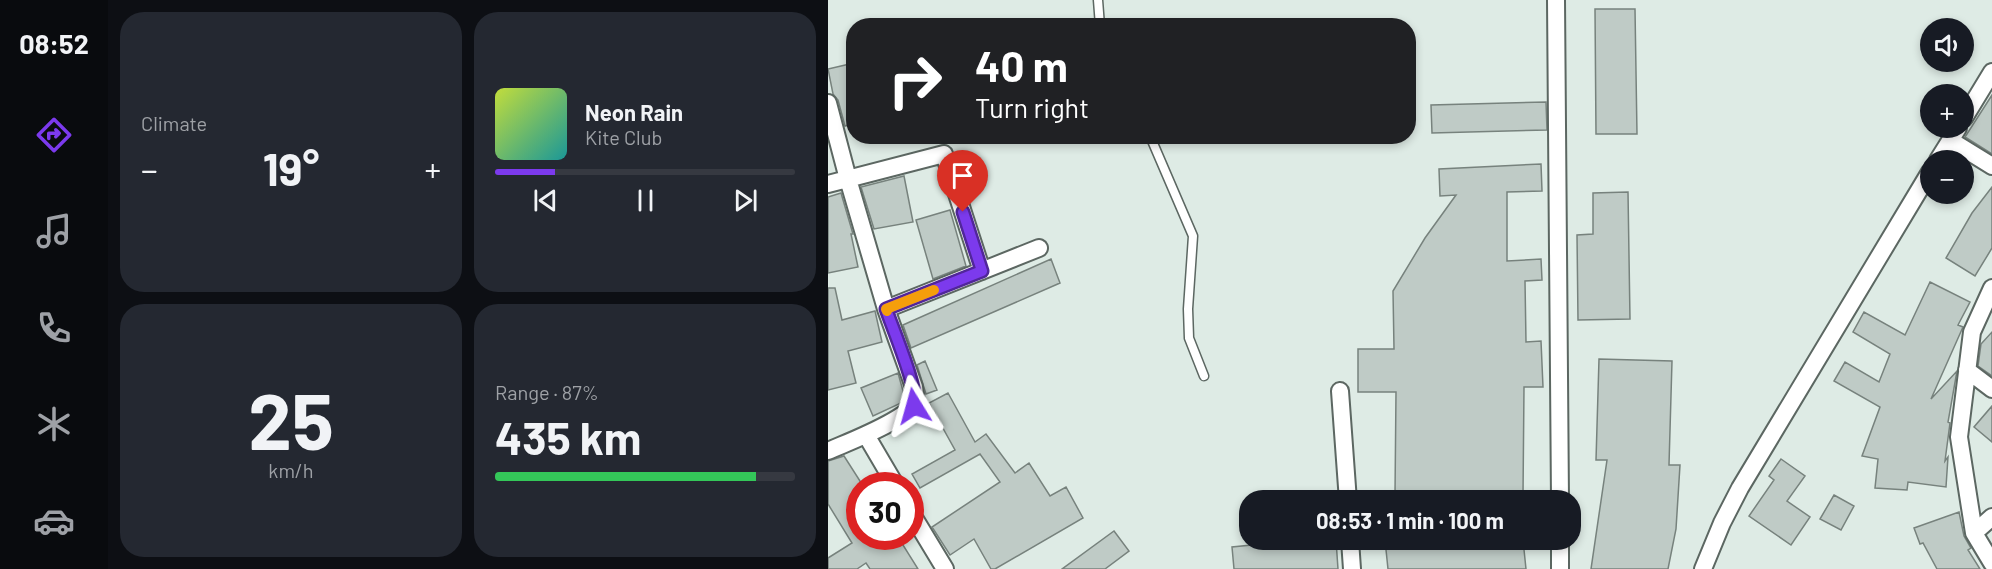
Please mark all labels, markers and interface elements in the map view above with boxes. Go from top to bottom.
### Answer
map controls [1920,18,1974,204]
button: sound [1920,18,1974,72]
text: 08:52 [19,27,89,59]
text: 40 m [975,40,1068,90]
icon: right [876,42,954,120]
button: + [1920,84,1974,138]
text: Turn right [975,91,1089,123]
text: Neon Rain [585,99,683,125]
text: Climate [141,111,207,135]
icon: directions [33,114,75,156]
text: Kite Club [585,125,662,149]
text: 19° [263,141,319,195]
text: − [141,149,158,189]
text: + [425,149,441,189]
pin [937,150,988,212]
button: − [1920,150,1974,204]
icon: arrive [946,159,979,192]
icon: previous [529,184,562,217]
icon: pause [629,184,662,217]
icon: next [729,184,762,217]
icon: music [33,210,75,252]
icon: phone [33,307,75,349]
text: 25 [248,372,334,466]
position arrow [882,374,946,438]
text: Range · 87% [495,380,599,404]
icon: climate [33,403,75,445]
text: 435 km [495,410,641,464]
text: km/h [268,458,314,482]
speed limit sign: 30 [846,472,924,550]
icon: car [33,500,75,542]
text: 08:53 · 1 min · 100 m [1316,507,1504,533]

